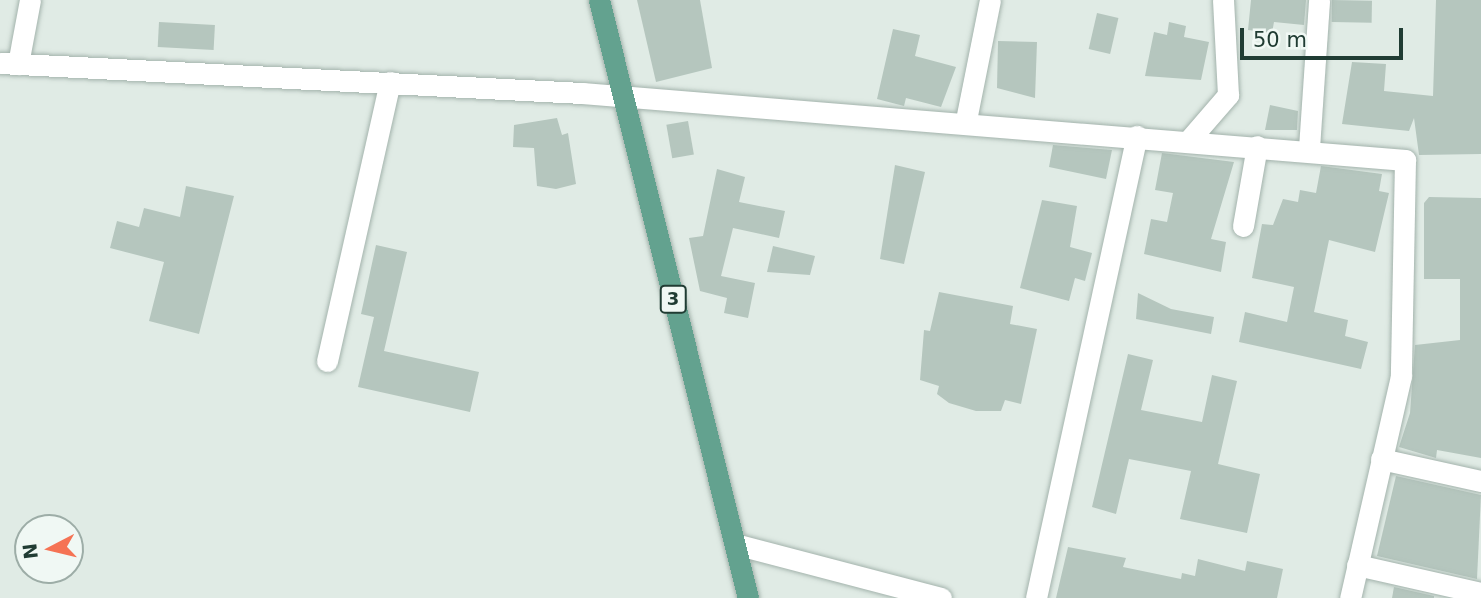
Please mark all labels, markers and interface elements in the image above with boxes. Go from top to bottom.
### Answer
scale bar [1243,14,1406,58]
text: 50 m [1253,28,1307,52]
road number: 3 [659,284,687,314]
north arrow [14,514,84,584]
text: N [18,542,42,561]

